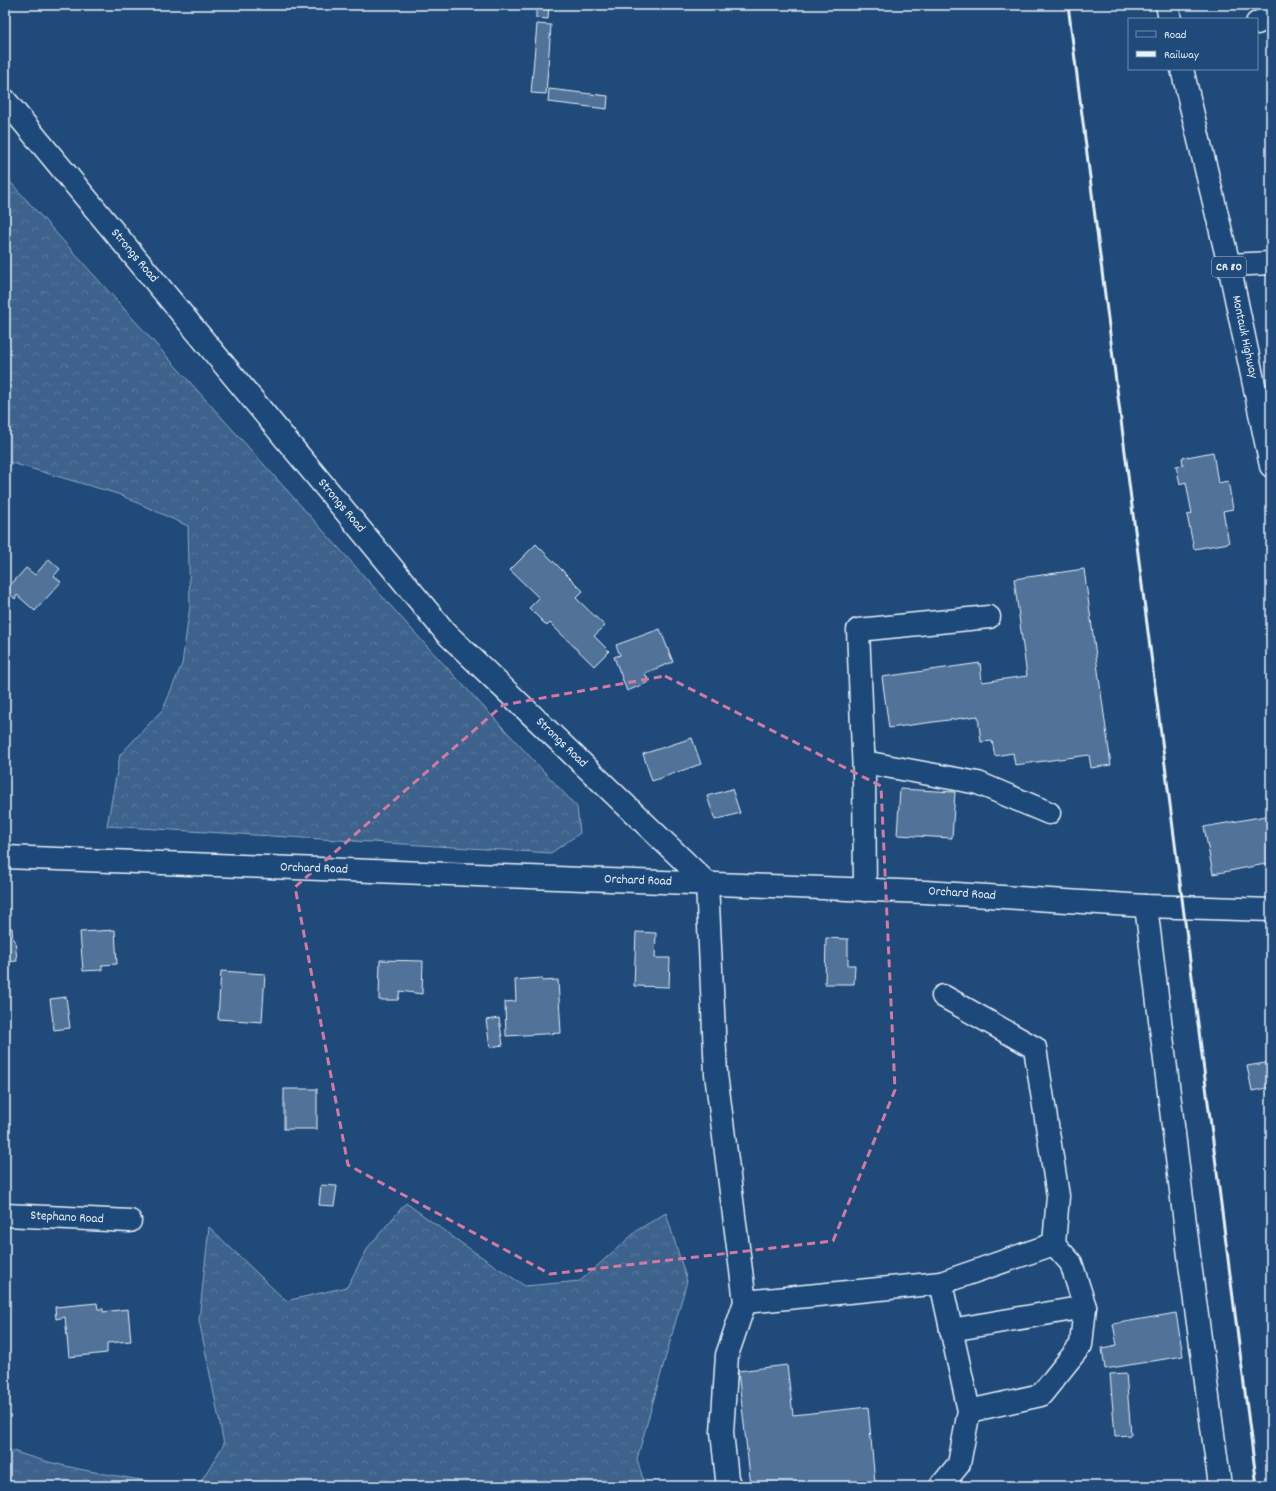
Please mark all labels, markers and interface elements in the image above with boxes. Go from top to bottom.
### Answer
legend [1128,18,1258,70]
text: Road [1164,27,1186,44]
text: Railway [1164,47,1200,64]
street label: Strongs Road [106,225,162,287]
road number: CR 80 [1212,257,1246,277]
street label: Montauk Highway [1226,294,1262,381]
street label: Strongs Road [313,475,369,537]
street label: Strongs Road [531,713,591,773]
street label: Orchard Road [280,858,348,880]
street label: Orchard Road [604,870,672,892]
street label: Orchard Road [928,882,996,906]
street label: Stephano Road [30,1207,104,1229]

